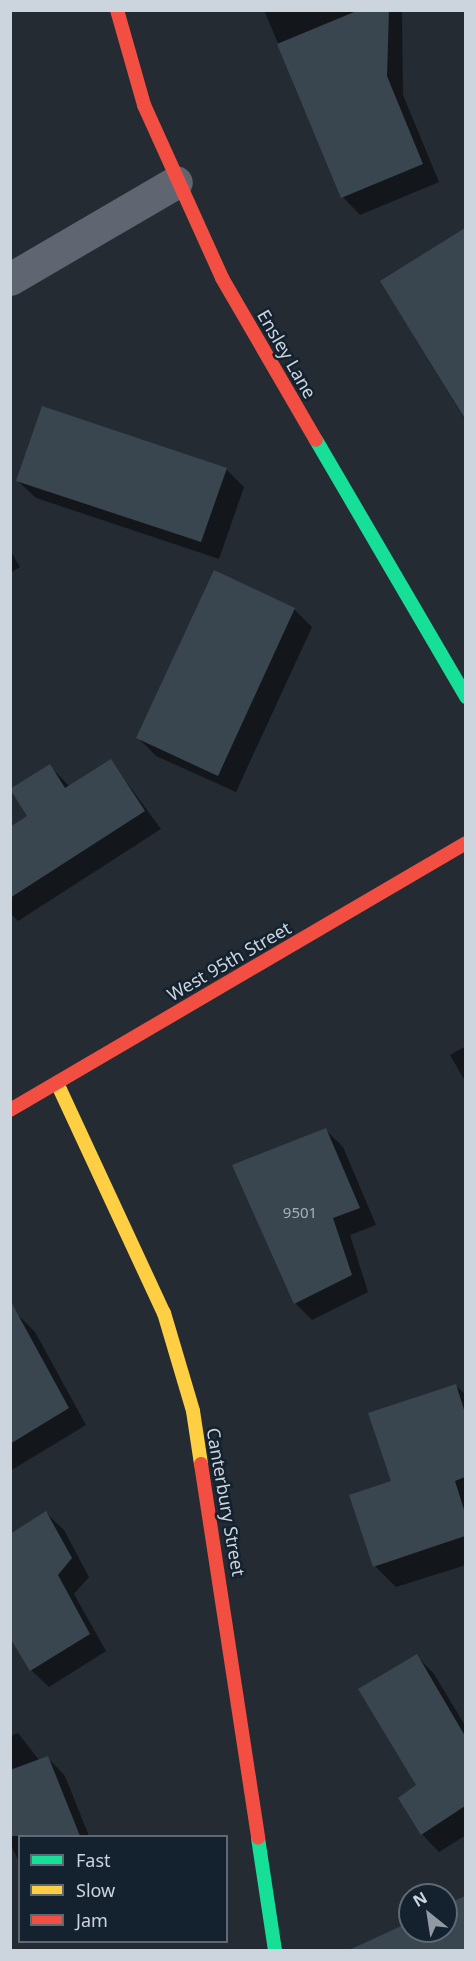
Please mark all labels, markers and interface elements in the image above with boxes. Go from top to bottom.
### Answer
street label: Ensley Lane [253,306,321,402]
street label: West 95th Street [163,917,295,1005]
house number: 9501 [283,1204,317,1222]
street label: Canterbury Street [202,1426,250,1578]
legend [18,1835,228,1943]
text: Fast [76,1848,111,1872]
text: Slow [76,1878,115,1902]
north arrow [398,1883,458,1943]
text: N [409,1886,431,1912]
text: Jam [76,1908,108,1932]

